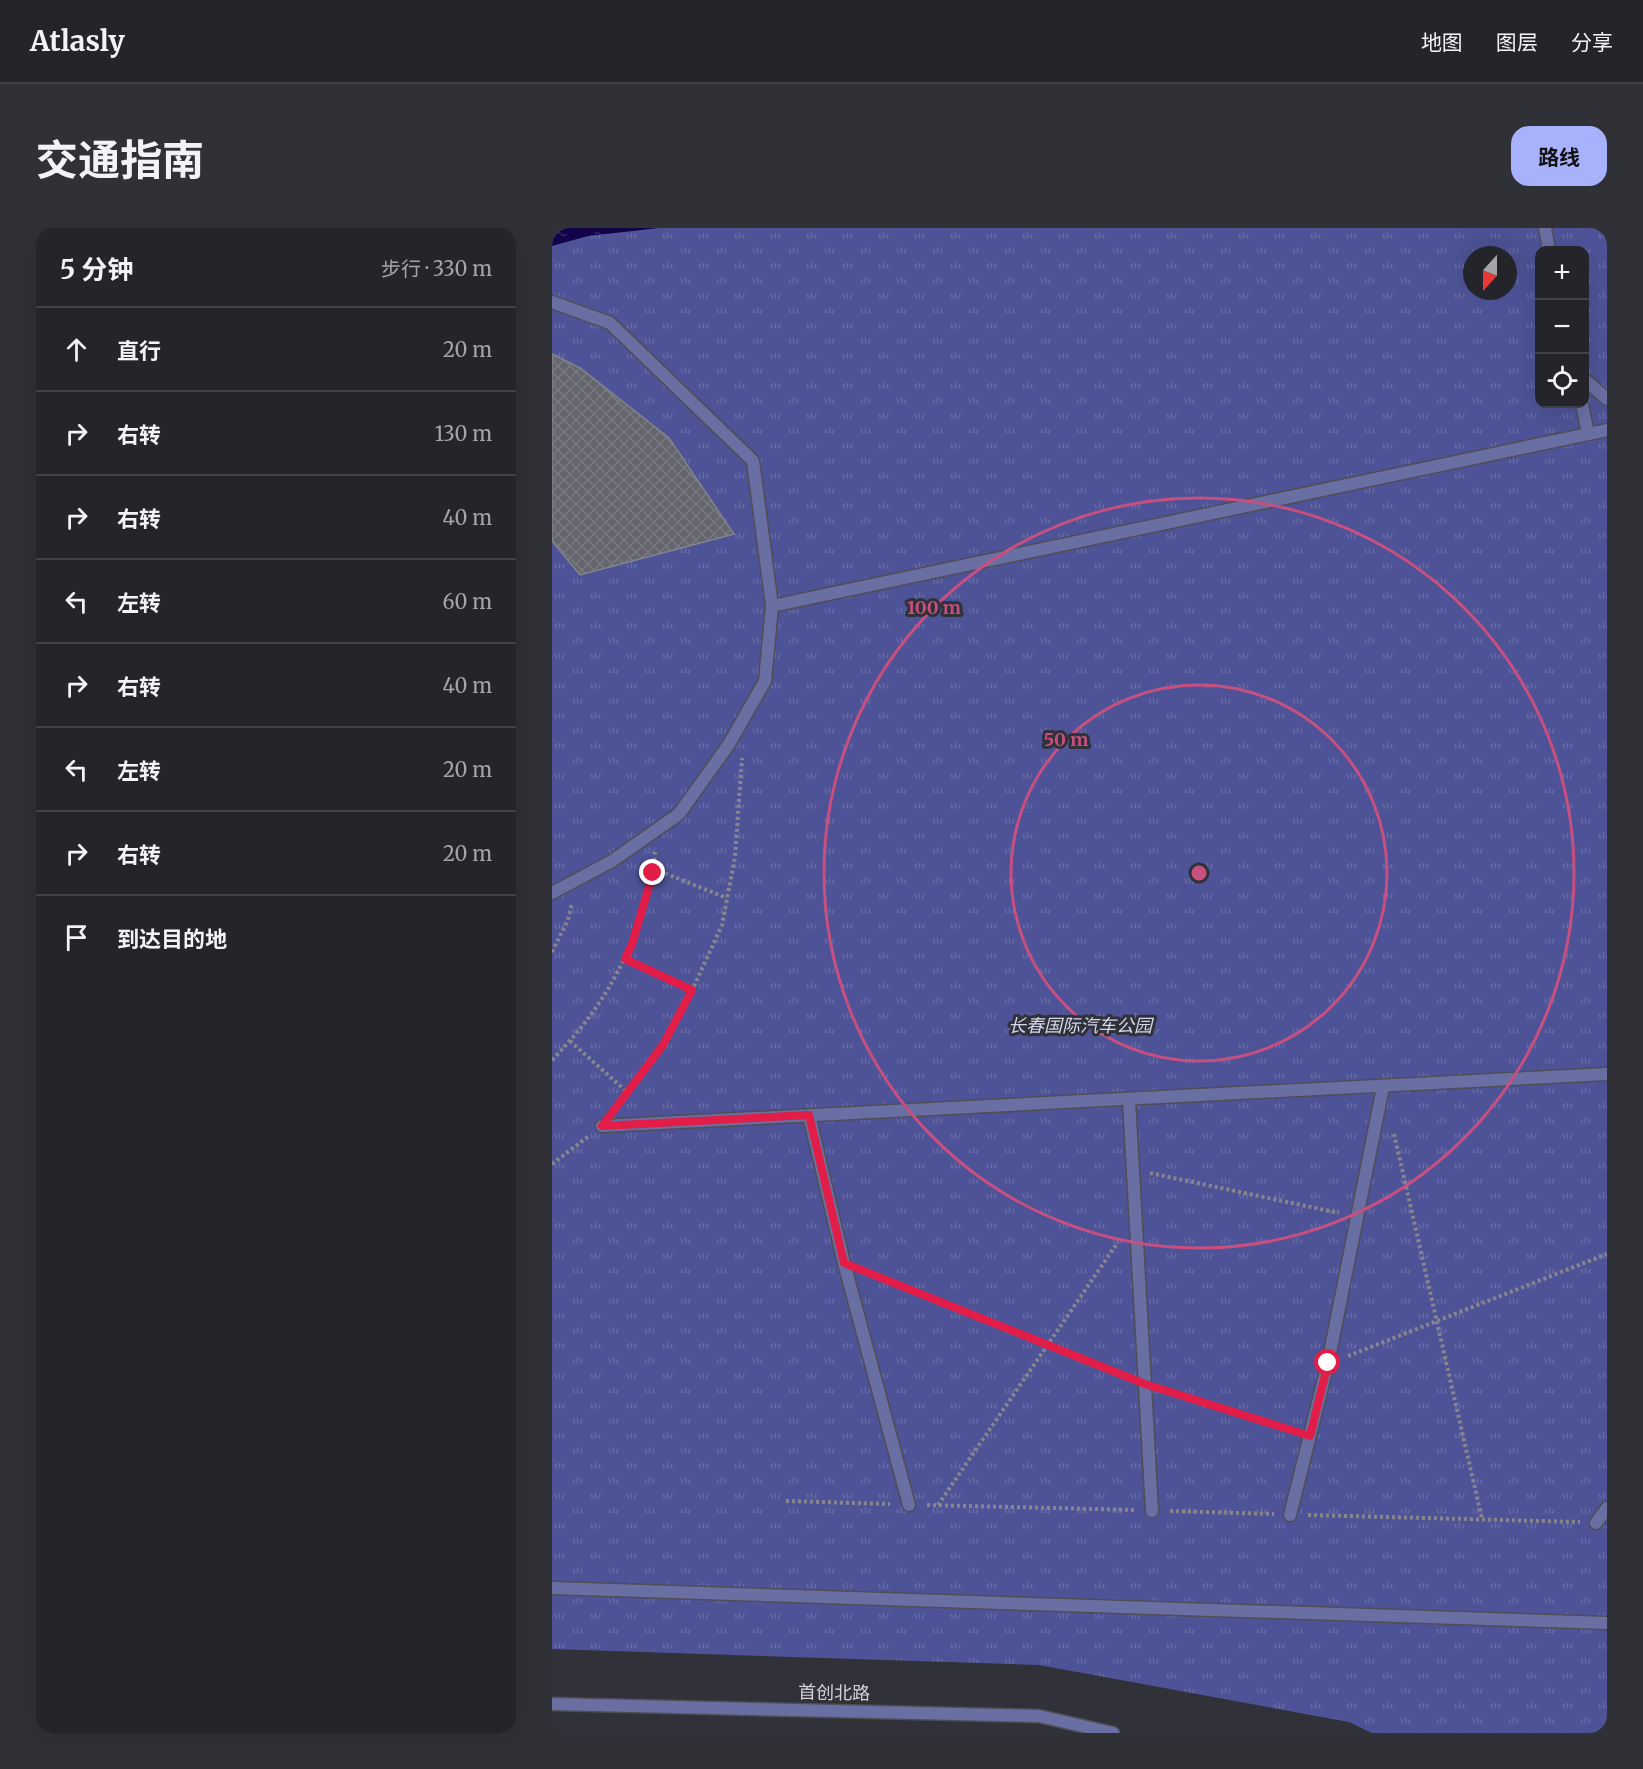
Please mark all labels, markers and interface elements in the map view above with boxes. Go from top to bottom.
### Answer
text: Atlasly [30,23,125,59]
text: 地图 [1421,29,1463,56]
text: 图层 [1496,29,1538,56]
text: 分享 [1571,29,1613,56]
button: 路线 [1511,126,1607,186]
text: 交通指南 [36,134,204,186]
north arrow [1463,246,1517,300]
map controls [1535,246,1589,408]
button: + [1535,246,1589,300]
text: 5 分钟 [60,253,133,286]
text: 步行 · 330 m [381,256,492,281]
button: − [1535,300,1589,354]
icon: ahead [60,333,93,366]
text: 直行 [117,337,161,365]
text: 20 m [443,337,492,362]
button: locate [1535,354,1589,408]
icon: right [60,417,93,450]
text: 右转 [117,421,161,449]
text: 130 m [435,421,492,446]
icon: right [60,501,93,534]
text: 右转 [117,505,161,533]
text: 40 m [442,505,492,530]
icon: left [60,585,93,618]
text: 左转 [117,589,161,617]
text: 60 m [442,589,492,614]
text: 100 m [907,596,961,619]
icon: right [60,669,93,702]
text: 右转 [117,673,161,701]
text: 40 m [442,673,492,698]
text: 50 m [1044,728,1088,751]
icon: left [60,753,93,786]
text: 左转 [117,757,161,785]
text: 20 m [443,757,492,782]
icon: right [60,837,93,870]
text: 右转 [117,841,161,869]
text: 20 m [443,841,492,866]
route end [639,859,665,885]
centre of rings [1189,863,1209,883]
icon: arrive [60,921,93,954]
text: 到达目的地 [117,925,227,953]
park label: 长春国际汽车公园 [1008,1014,1155,1037]
route start [1314,1349,1340,1375]
street label: 首创北路 [798,1680,870,1705]

